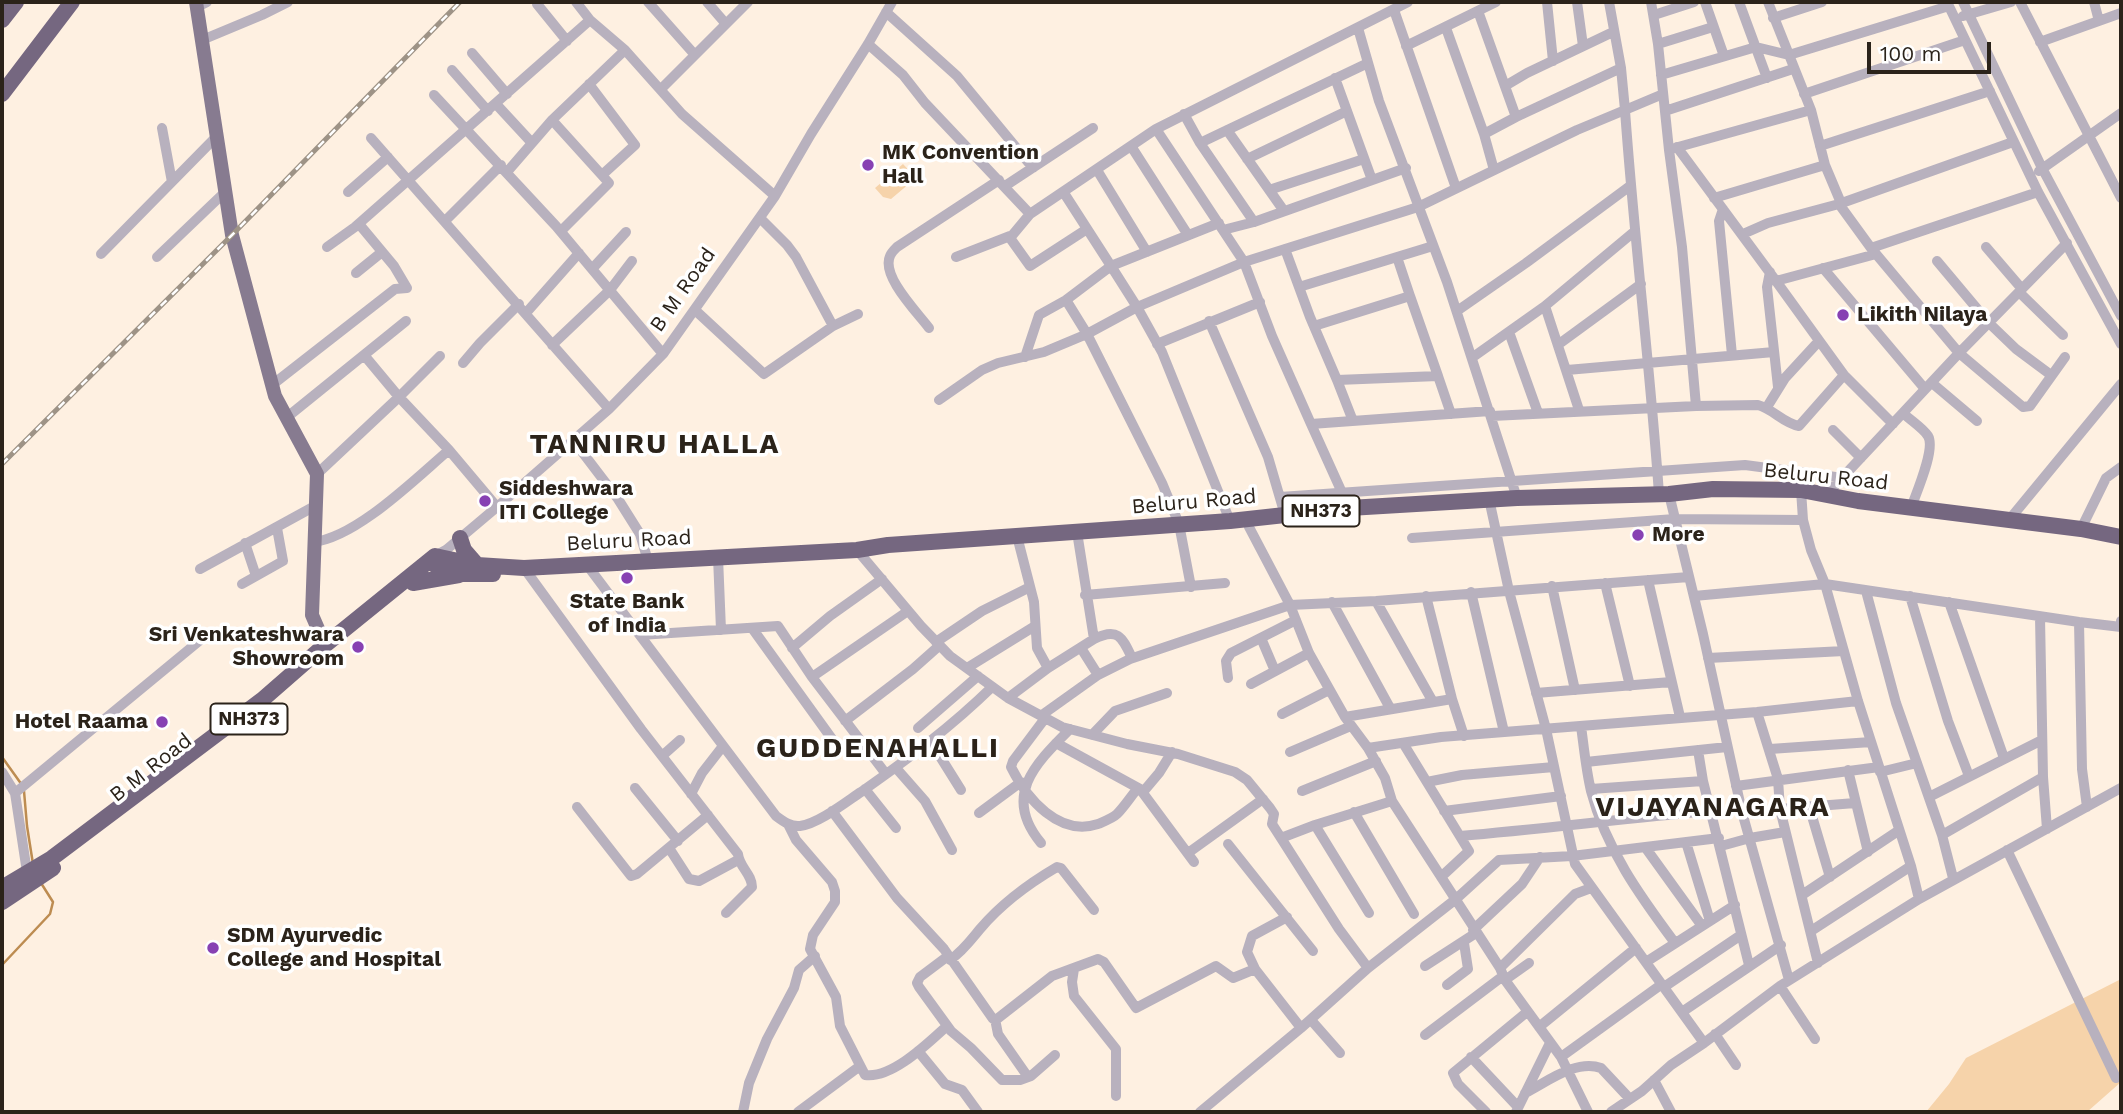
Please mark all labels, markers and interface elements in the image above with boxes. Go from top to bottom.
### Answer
scale bar [1871,28,1995,72]
text: 100 m [1880,41,1942,66]
place label: MK Convention Hall [882,140,1039,190]
marker: MK Convention Hall [860,157,876,173]
street label: B M Road [645,243,721,337]
place label: Likith Nilaya [1857,302,1987,328]
marker: Likith Nilaya [1835,307,1851,323]
district label: TANNIRU HALLA [531,428,779,462]
street label: Beluru Road [1762,458,1890,496]
place label: Siddeshwara ITI College [499,476,633,526]
street label: Beluru Road [1131,484,1257,520]
marker: Siddeshwara ITI College [477,493,493,509]
road number: NH373 [1282,496,1360,526]
place label: More [1652,522,1705,548]
street label: Beluru Road [566,525,692,557]
marker: More [1630,527,1646,543]
marker: State Bank of India [619,570,635,586]
place label: State Bank of India [570,589,684,639]
place label: Sri Venkateshwara Showroom [149,622,344,672]
marker: Sri Venkateshwara Showroom [350,639,366,655]
road number: NH373 [210,704,288,734]
place label: Hotel Raama [15,709,148,735]
marker: Hotel Raama [154,714,170,730]
street label: B M Road [105,728,197,808]
district label: GUDDENAHALLI [757,732,999,766]
district label: VIJAYANAGARA [1597,791,1829,825]
place label: SDM Ayurvedic College and Hospital [227,923,441,973]
marker: SDM Ayurvedic College and Hospital [205,940,221,956]

